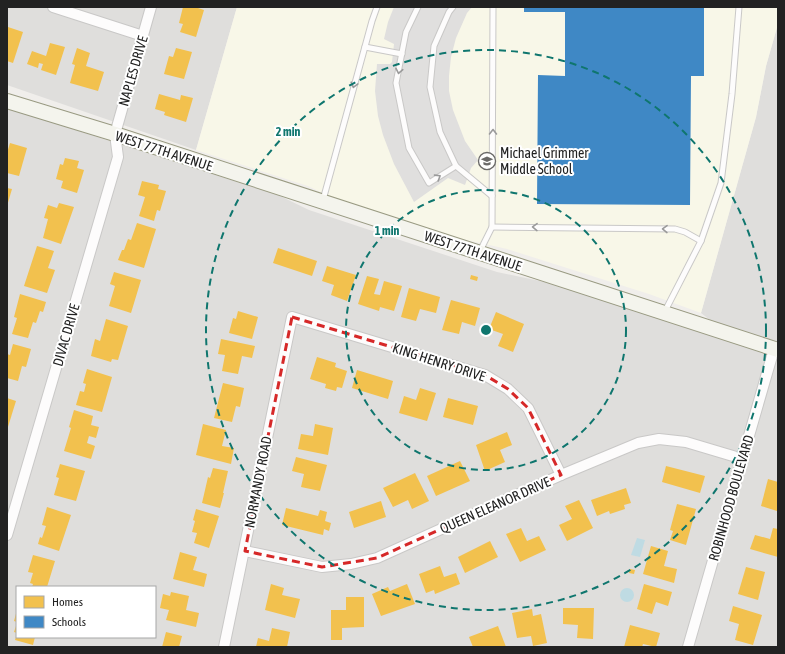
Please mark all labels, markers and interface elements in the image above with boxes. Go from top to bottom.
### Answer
street label: NAPLES DRIVE [115,34,151,108]
one-way arrow [395,68,403,74]
one-way arrow [351,81,359,88]
text: 2 min [276,125,300,139]
street label: WEST 77TH AVENUE [113,128,215,174]
one-way arrow [489,129,497,135]
place label: Michael Grimmer Middle School [500,145,589,177]
school or university icon: Michael Grimmer Middle School [477,151,497,171]
one-way arrow [434,175,441,182]
one-way arrow [532,223,538,232]
text: 1 min [375,224,399,238]
one-way arrow [662,225,668,233]
street label: WEST 77TH AVENUE [422,228,524,274]
street label: DIVAC DRIVE [49,302,83,368]
centre of rings [479,323,493,337]
street label: KING HENRY DRIVE [391,339,487,385]
street label: ROBINHOOD BOULEVARD [705,433,757,563]
street label: NORMANDY ROAD [241,435,275,529]
street label: QUEEN ELEANOR DRIVE [437,473,553,537]
legend [16,586,156,638]
text: Homes [52,595,83,609]
text: Schools [52,615,86,629]

